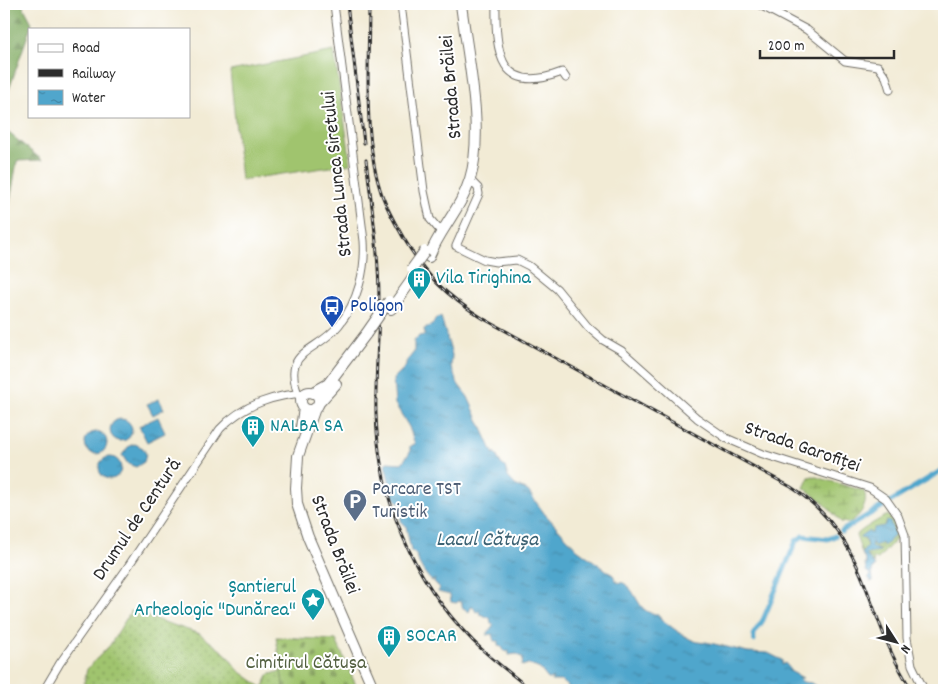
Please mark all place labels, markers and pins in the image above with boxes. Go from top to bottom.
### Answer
place label: Vila Tirighina [436,265,532,293]
building icon: Vila Tirighina [406,266,432,300]
place label: Poligon [350,293,403,321]
bus stop icon: Poligon [319,294,345,328]
place label: NALBA SA [270,413,344,441]
building icon: NALBA SA [240,414,266,448]
place label: Parcare TST Turistik [372,476,461,527]
parking icon: Parcare TST Turistik [342,488,368,522]
place label: Șantierul Arheologic "Dunărea" [134,574,296,625]
place icon: Șantierul Arheologic "Dunărea" [300,587,326,621]
place label: SOCAR [406,623,457,651]
building icon: SOCAR [376,624,402,658]

